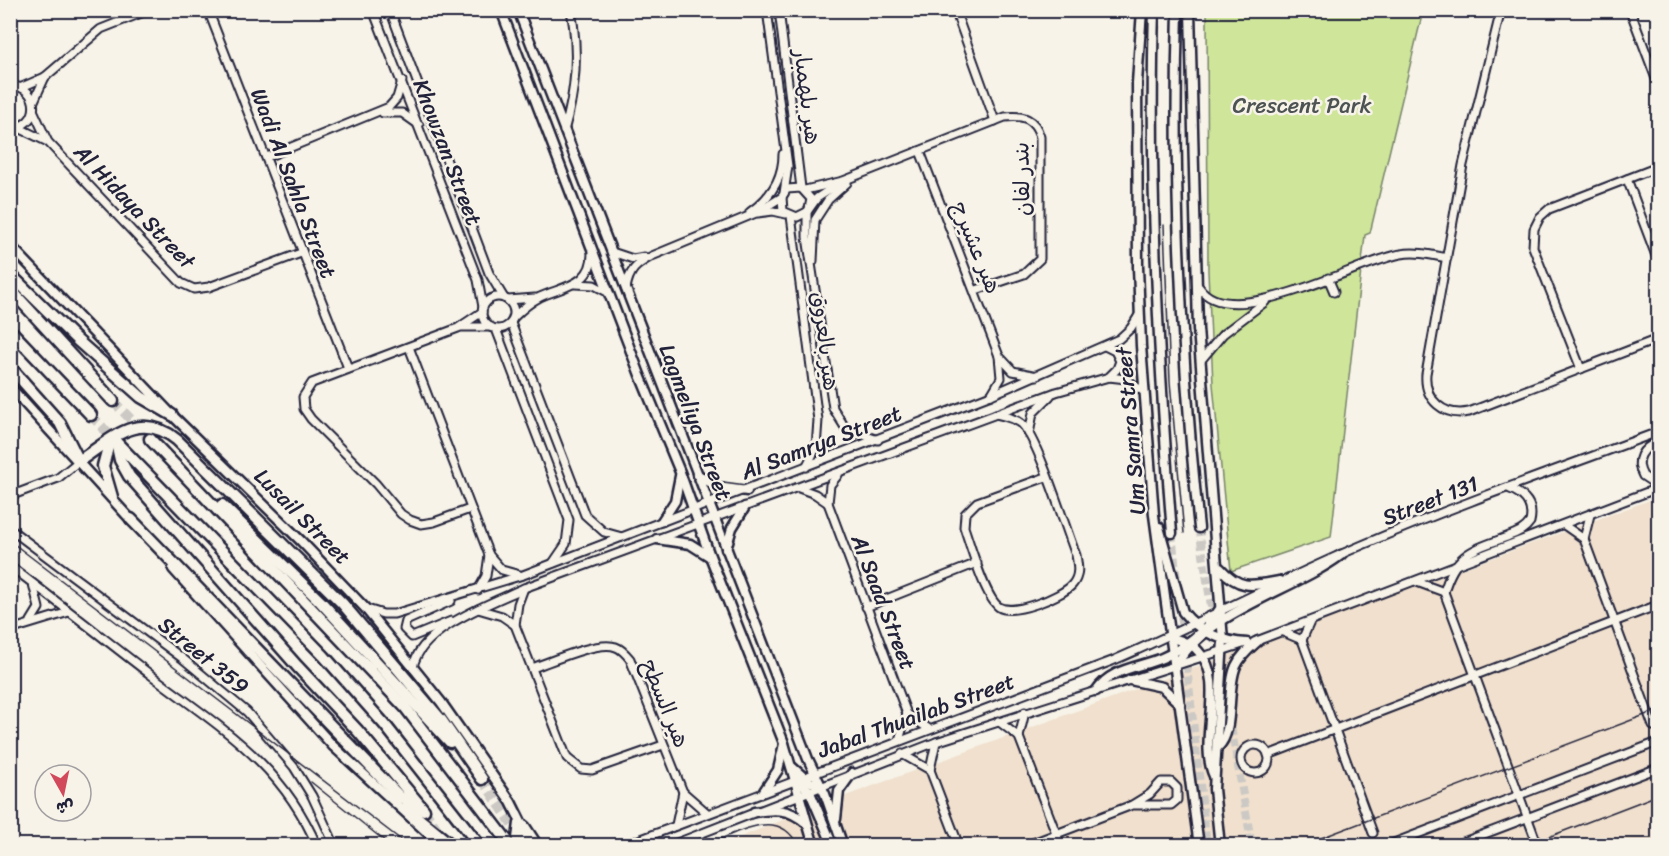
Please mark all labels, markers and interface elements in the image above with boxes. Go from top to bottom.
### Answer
street label: هير بلهمبار [782,45,833,147]
street label: Khowzan Street [402,73,494,232]
street label: Wadi Al Sahla Street [239,82,348,284]
park label: Crescent Park [1233,86,1372,125]
street label: Al Hidaya Street [63,134,206,279]
street label: بندر لفان [1001,142,1042,216]
street label: هير عشيرج [940,195,1013,299]
street label: هير بالعروق [800,289,851,393]
street label: Lagmeliya Street [648,338,743,507]
street label: Um Samra Street [1104,344,1157,516]
street label: Al Samrya Street [734,394,908,491]
street label: Lusail Street [245,458,361,575]
street label: Street 131 [1376,464,1484,537]
street label: Al Saad Street [839,528,927,676]
street label: Street 359 [149,606,258,705]
street label: هير السطح [630,653,701,754]
street label: Jabal Thuailab Street [811,662,1021,770]
north arrow [33,763,93,823]
text: ش [54,792,76,823]

